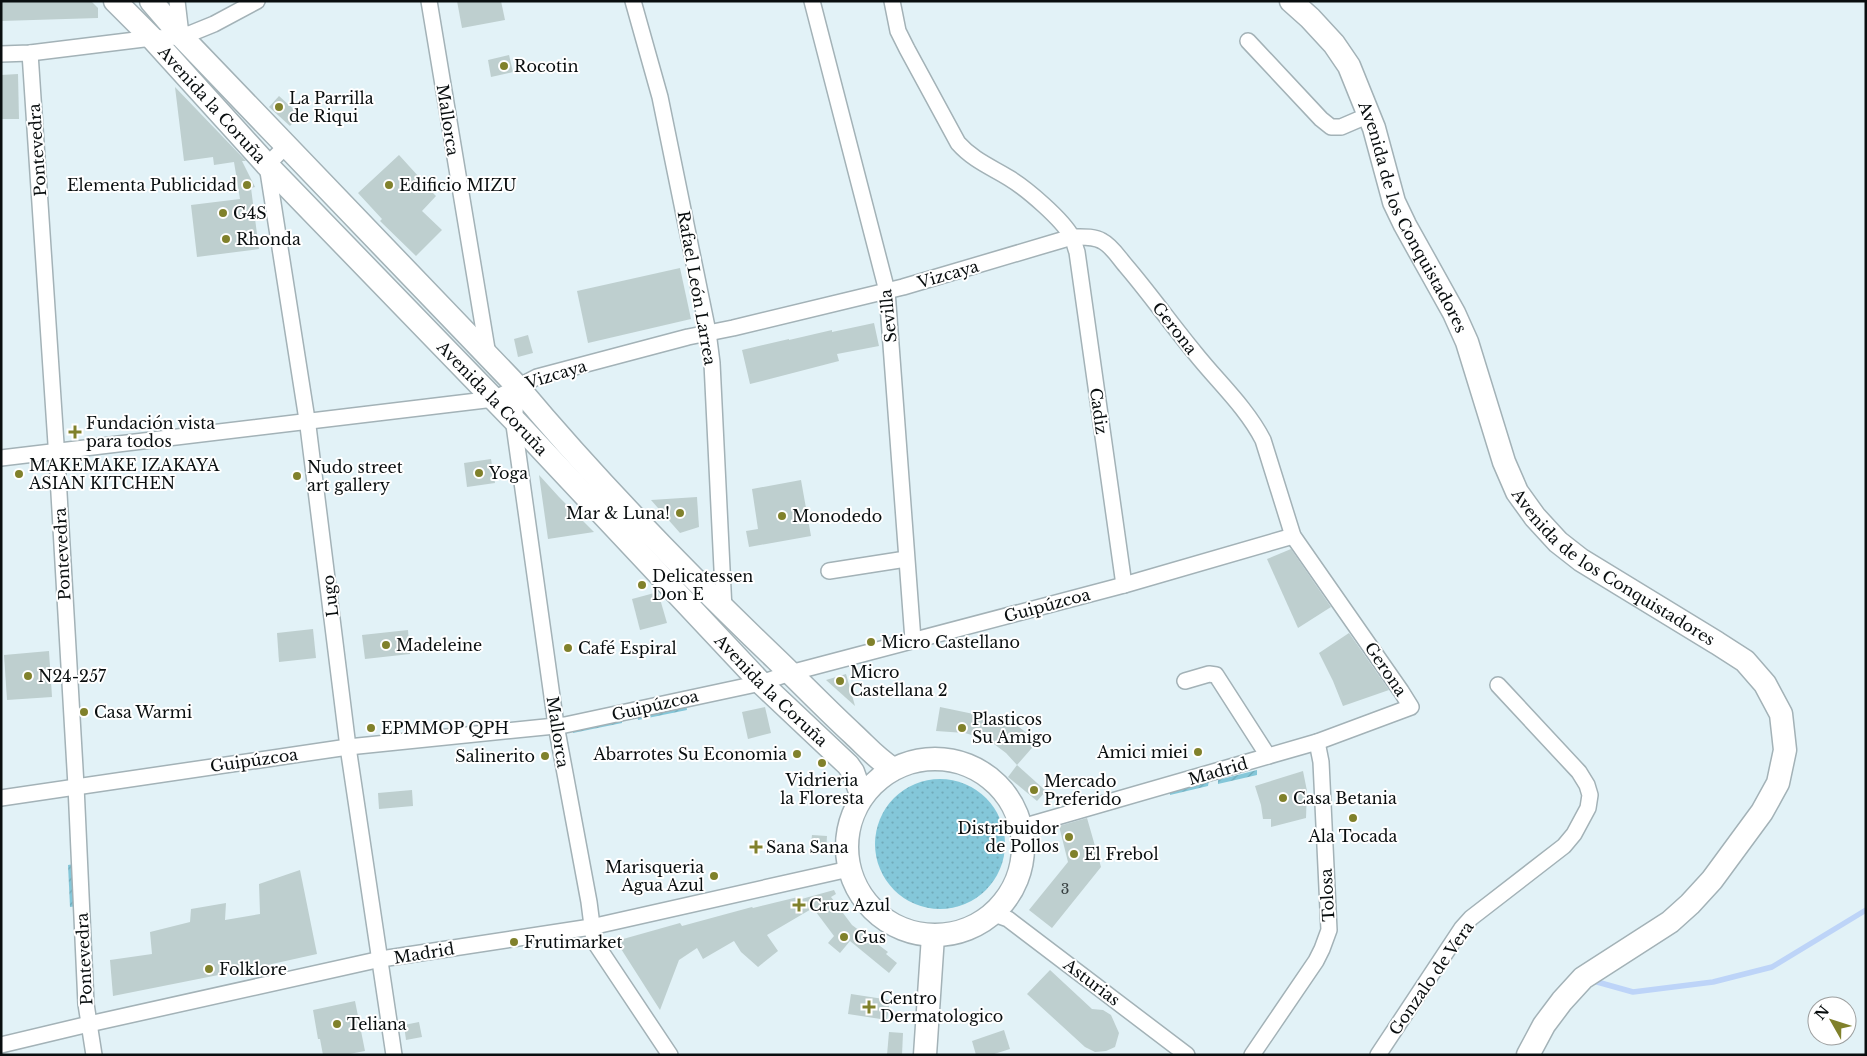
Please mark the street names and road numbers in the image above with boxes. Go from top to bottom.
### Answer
street label: Avenida la Coruña [154,41,270,167]
street label: Mallorca [432,83,464,157]
street label: Avenida de los Conquistadores [1354,97,1471,336]
street label: Pontevedra [24,103,50,197]
street label: Rafael León Larrea [674,209,720,367]
street label: Vizcaya [914,256,981,293]
street label: Sevilla [875,288,901,344]
street label: Gerona [1148,298,1202,358]
street label: Avenida la Coruña [432,336,552,459]
street label: Vizcaya [522,355,589,393]
street label: Cadiz [1086,386,1112,436]
street label: Avenida de los Conquistadores [1507,484,1719,649]
street label: Pontevedra [50,507,74,601]
street label: Lugo [317,574,343,618]
street label: Guipúzcoa [1002,584,1092,626]
street label: Avenida la Coruña [710,630,832,751]
street label: Gerona [1361,638,1411,700]
street label: Guipúzcoa [610,685,700,725]
street label: Mallorca [542,695,574,769]
street label: Guipúzcoa [209,744,299,776]
street label: Madrid [1186,753,1250,789]
street label: Tolosa [1316,868,1338,922]
street label: Pontevedra [72,912,96,1006]
street label: Gonzalo de Vera [1384,917,1478,1039]
street label: Madrid [392,938,456,968]
street label: Asturias [1059,954,1124,1010]

